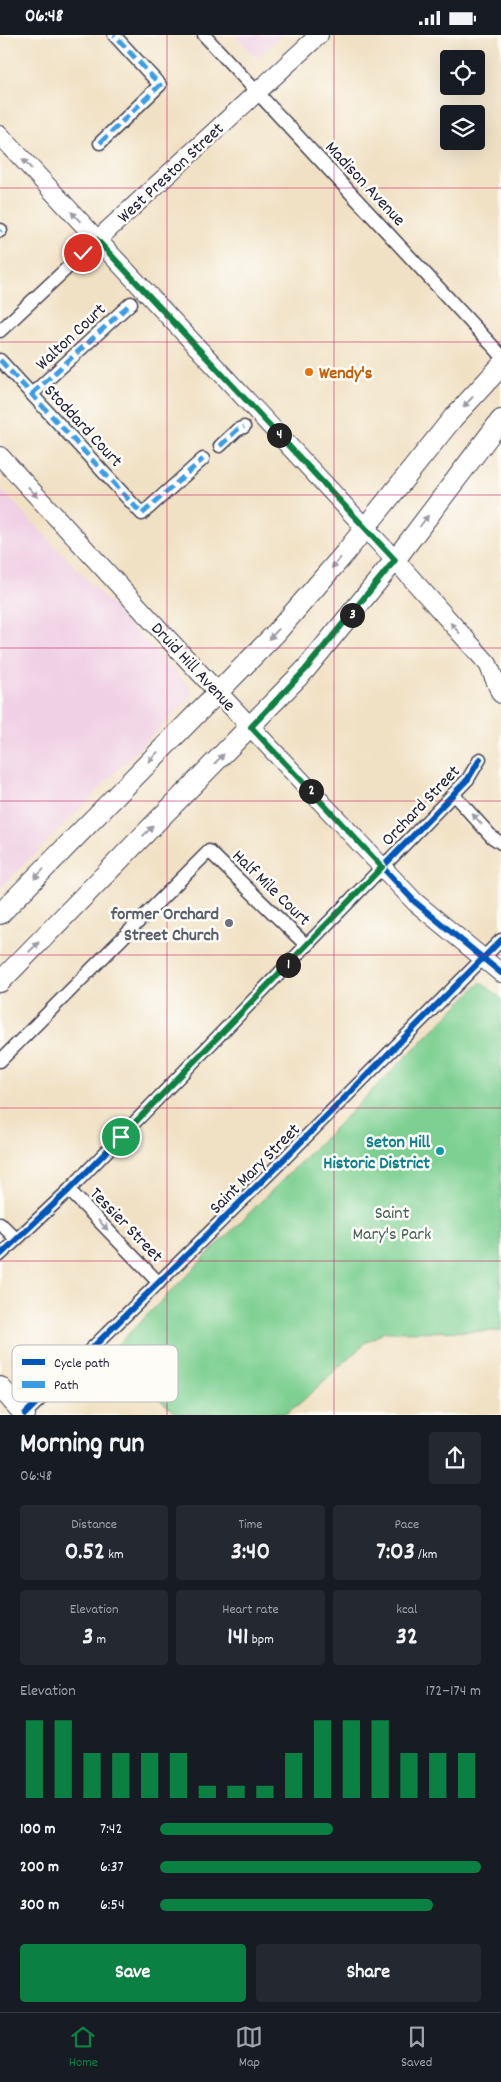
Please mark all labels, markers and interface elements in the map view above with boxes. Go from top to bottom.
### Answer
text: 06:48 [25,4,63,31]
map controls [440,50,485,150]
button: locate [440,50,485,95]
button: layers [440,105,485,150]
street label: West Preston Street [113,117,231,230]
street label: Madison Avenue [318,137,410,233]
one-way arrow [21,159,33,171]
one-way arrow [70,211,82,223]
pin [62,232,104,274]
icon: check [69,239,97,267]
street label: Walton Court [31,298,113,377]
place label: Wendy's [319,362,373,387]
marker: Wendy's [303,366,315,378]
street label: Stoddard Court [37,380,127,474]
one-way arrow [462,395,474,407]
pin: 4 [266,423,292,447]
text: 4 [277,425,282,445]
one-way arrow [27,485,39,497]
one-way arrow [419,514,429,528]
one-way arrow [331,556,342,569]
pin: 3 [340,603,364,627]
text: 3 [349,605,356,625]
street label: Druid Hill Avenue [144,617,240,718]
one-way arrow [449,623,461,635]
one-way arrow [268,627,280,639]
one-way arrow [147,751,159,763]
one-way arrow [213,754,225,766]
street label: Orchard Street [377,760,467,853]
pin: 2 [298,779,324,803]
text: 2 [308,781,315,801]
one-way arrow [471,813,482,826]
one-way arrow [142,825,154,837]
street label: Half Mile Court [225,845,315,933]
one-way arrow [33,868,45,880]
place label: former Orchard Street Church [110,903,219,949]
marker: former Orchard Street Church [223,917,235,929]
one-way arrow [28,941,40,953]
pin: 1 [276,953,300,977]
text: 1 [287,955,290,975]
pin [100,1116,142,1158]
street label: Saint Mary Street [205,1118,307,1221]
icon: arrive [107,1123,135,1151]
place label: Seton Hill Historic District [323,1131,431,1177]
marker: Seton Hill Historic District [434,1145,446,1157]
street label: Tessier Street [83,1183,168,1269]
park label: Saint Mary's Park [353,1202,431,1248]
one-way arrow [97,1219,109,1231]
legend [12,1345,178,1402]
text: Cycle path [54,1354,110,1374]
text: Path [54,1376,79,1396]
text: Morning run [20,1426,144,1466]
button: share [429,1432,481,1484]
text: 06:48 [20,1465,52,1488]
text: Distance [71,1515,117,1535]
text: Time [239,1515,262,1535]
text: Pace [394,1515,419,1535]
text: 0.52 [65,1535,105,1571]
text: 3:40 [231,1535,270,1571]
text: 7:03 [376,1535,415,1571]
text: km [105,1545,124,1565]
text: /km [415,1545,437,1565]
text: Elevation [70,1600,119,1620]
text: Heart rate [222,1600,279,1620]
text: kcal [396,1600,417,1620]
text: 3 [82,1620,93,1656]
text: 141 [227,1620,248,1656]
text: 32 [396,1620,418,1656]
text: m [93,1630,106,1650]
text: bpm [248,1630,274,1650]
text: Elevation [20,1680,76,1703]
text: 172–174 m [426,1680,481,1703]
text: 100 m [20,1818,56,1841]
text: 7:42 [100,1818,122,1841]
text: 200 m [20,1856,59,1879]
text: 6:37 [100,1856,124,1879]
text: 300 m [20,1894,59,1917]
text: 6:54 [100,1894,125,1917]
button: Save [20,1944,246,2002]
button: Share [256,1944,481,2002]
tab: Home [69,2023,98,2073]
tab: Map [235,2023,263,2073]
tab: Saved [401,2023,432,2073]

